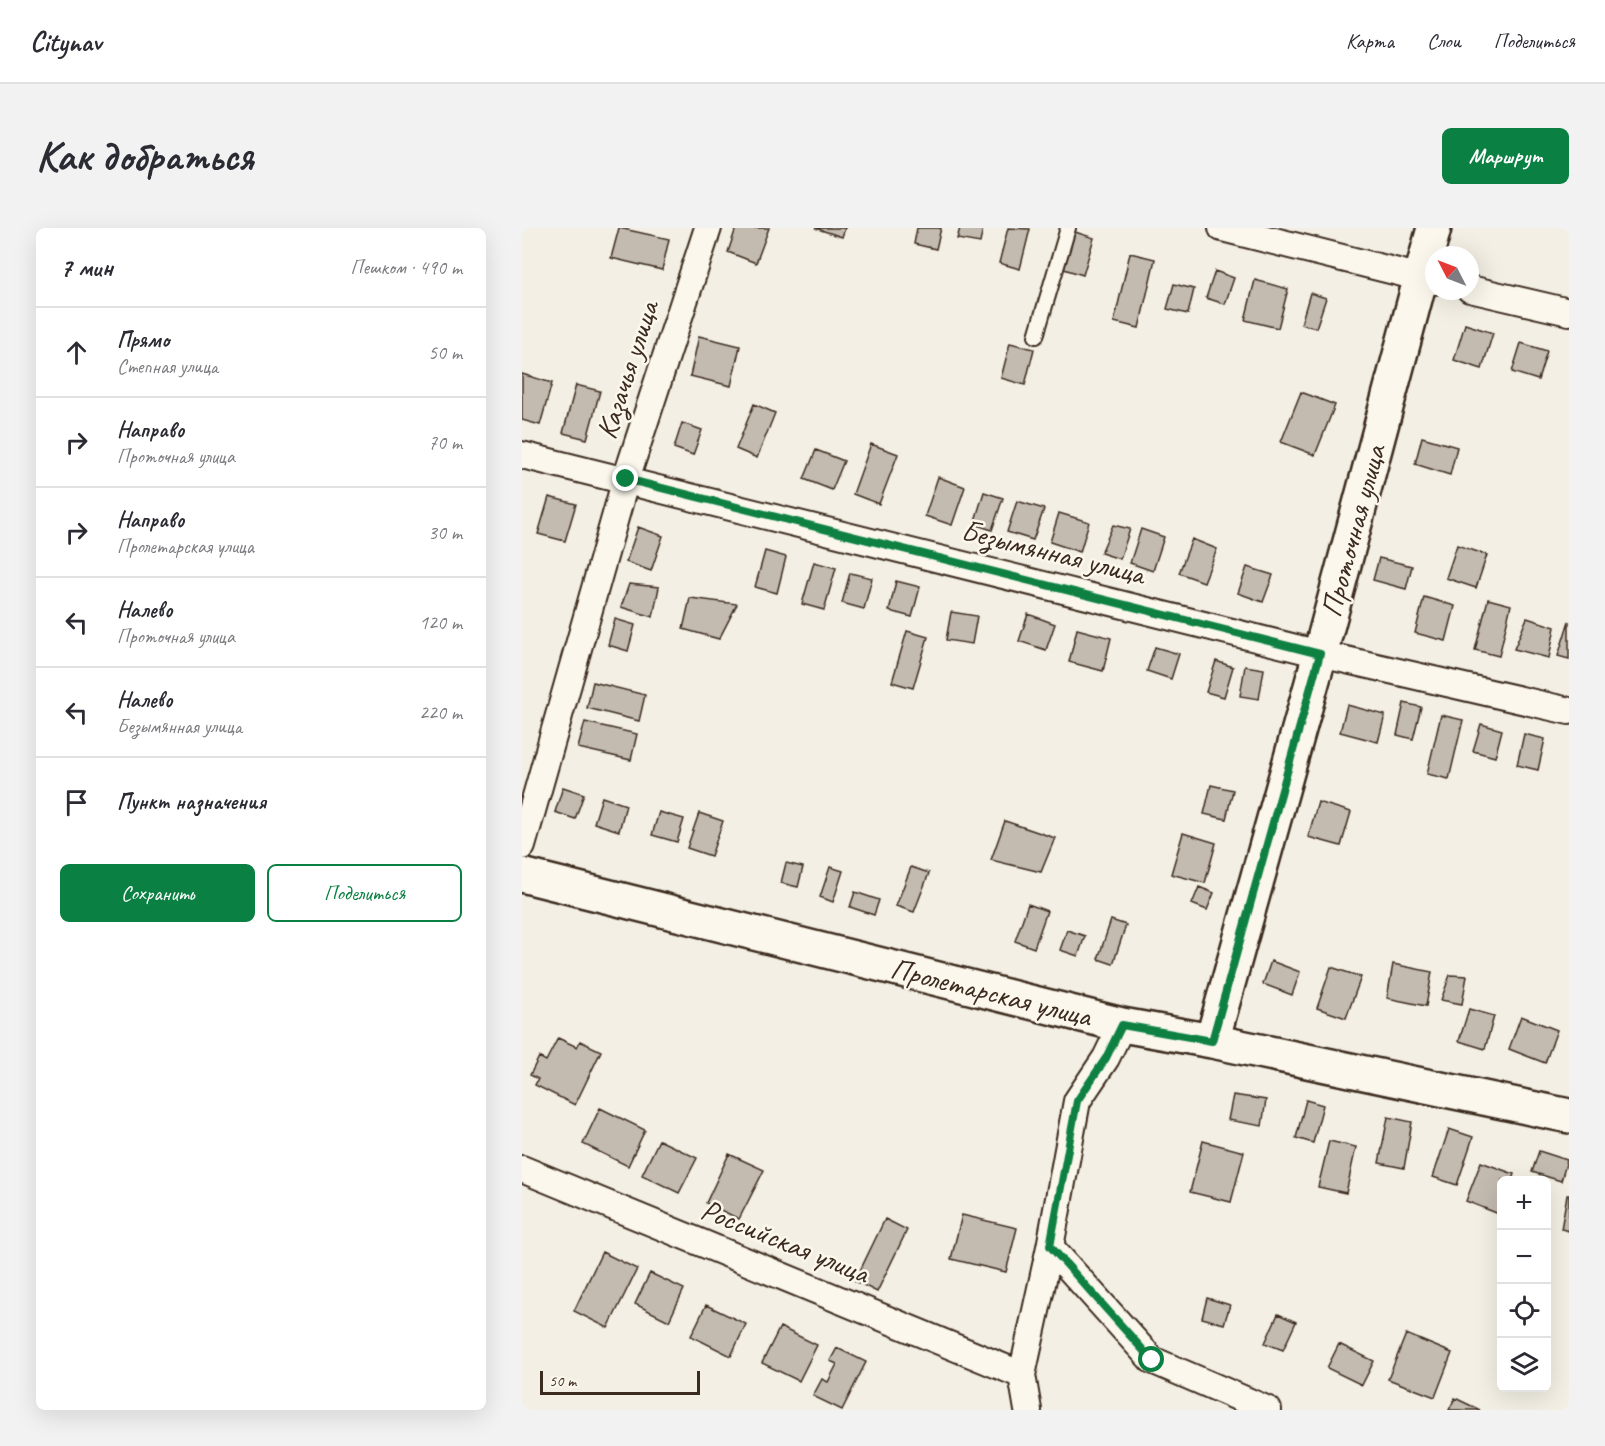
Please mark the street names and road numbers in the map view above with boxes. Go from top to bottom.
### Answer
street label: Казачья улица [587,294,668,444]
street label: Проточная улица [1312,439,1395,621]
street label: Безымянная улица [958,511,1151,594]
street label: Пролетарская улица [887,949,1097,1036]
street label: Российская улица [696,1190,876,1293]

